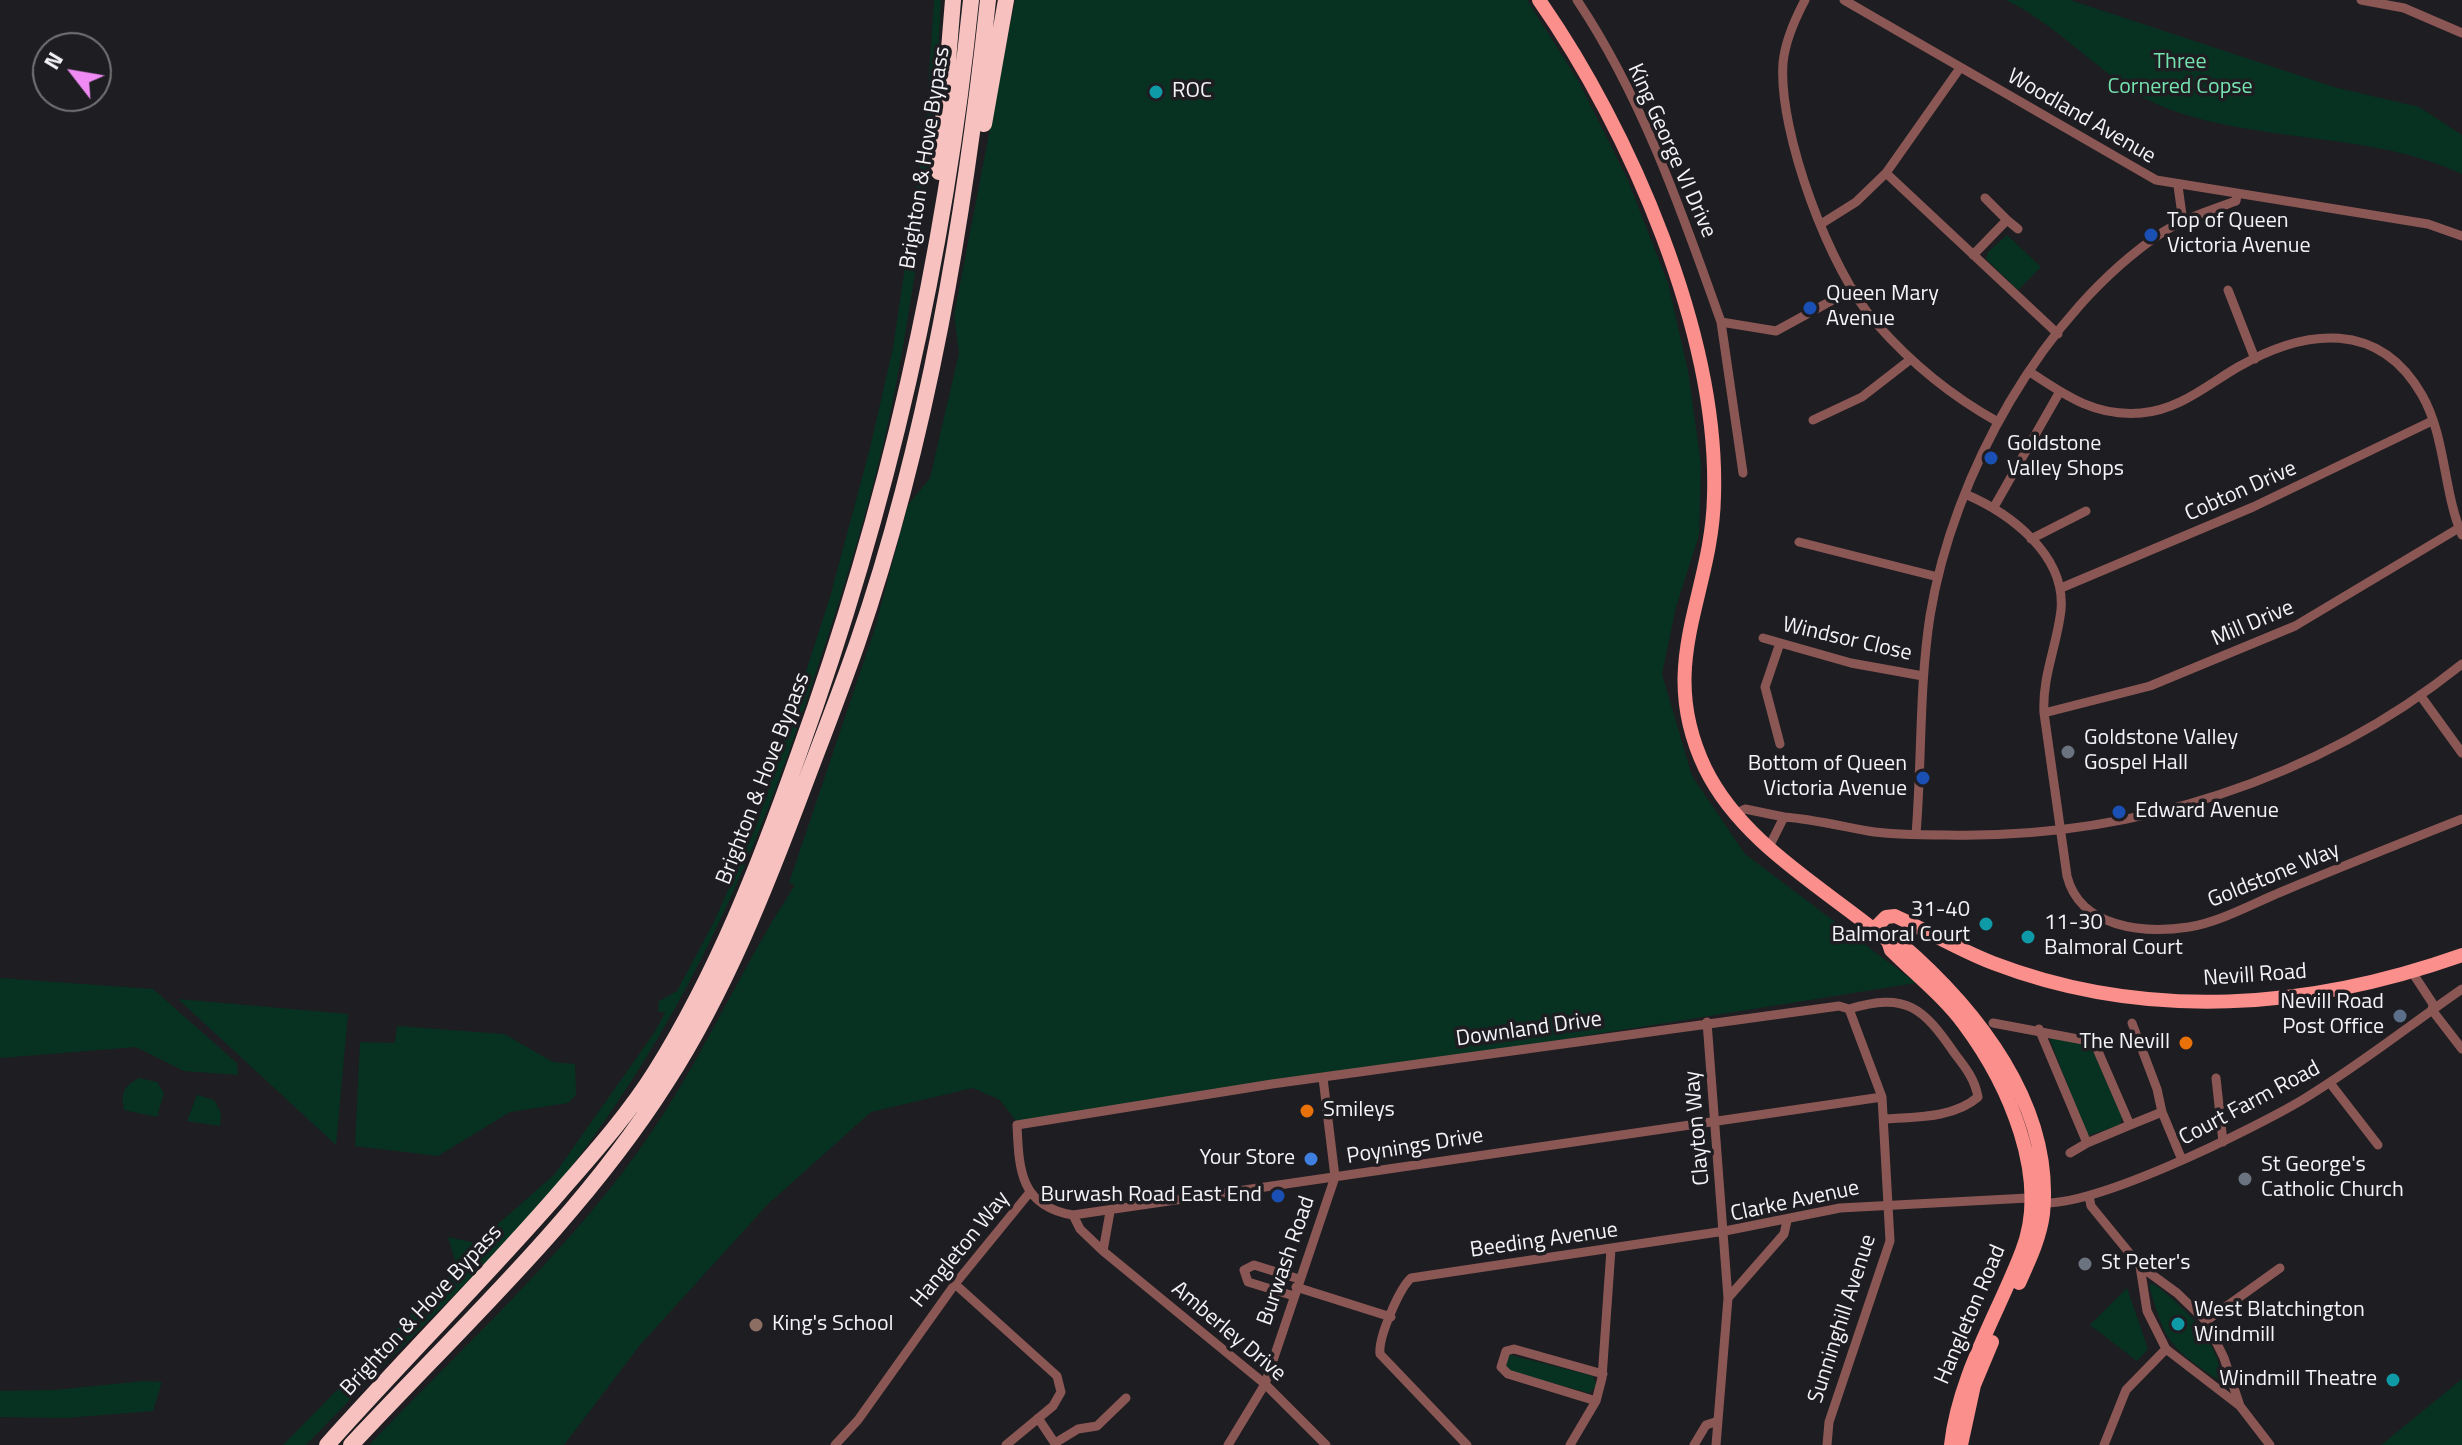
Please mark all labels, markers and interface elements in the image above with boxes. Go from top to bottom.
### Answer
north arrow [32,32,112,112]
text: N [35,45,72,76]
street label: Brighton & Hove Bypass [895,45,957,271]
park label: Three Cornered Copse [2107,50,2253,102]
street label: King George VI Drive [1621,60,1721,242]
street label: Woodland Avenue [2002,64,2160,170]
place label: ROC [1172,79,1212,105]
marker: ROC [1147,83,1165,101]
place label: Top of Queen Victoria Avenue [2167,209,2311,260]
marker: Top of Queen Victoria Avenue [2142,226,2160,244]
place label: Queen Mary Avenue [1826,282,1939,334]
marker: Queen Mary Avenue [1801,299,1819,317]
place label: Goldstone Valley Shops [2007,432,2124,484]
marker: Goldstone Valley Shops [1982,449,2000,467]
street label: Cobton Drive [2181,456,2301,528]
street label: Mill Drive [2208,595,2298,653]
street label: Windsor Close [1780,612,1914,668]
street label: Brighton & Hove Bypass [711,669,817,889]
place label: Goldstone Valley Gospel Hall [2084,726,2238,778]
marker: Goldstone Valley Gospel Hall [2059,743,2077,761]
place label: Bottom of Queen Victoria Avenue [1748,752,1907,804]
marker: Bottom of Queen Victoria Avenue [1914,769,1932,787]
place label: Edward Avenue [2135,799,2279,825]
marker: Edward Avenue [2110,803,2128,821]
street label: Goldstone Way [2204,838,2344,914]
place label: 31-40 Balmoral Court [1831,898,1970,950]
place label: 11-30 Balmoral Court [2044,911,2183,962]
marker: 31-40 Balmoral Court [1977,915,1995,933]
marker: 11-30 Balmoral Court [2019,928,2037,946]
street label: Nevill Road [2202,959,2308,993]
place label: Nevill Road Post Office [2280,990,2384,1042]
street label: Downland Drive [1454,1007,1604,1053]
marker: Nevill Road Post Office [2391,1007,2409,1025]
place label: The Nevill [2079,1030,2170,1056]
marker: The Nevill [2177,1034,2195,1052]
street label: Court Farm Road [2175,1056,2325,1152]
street label: Clayton Way [1680,1069,1716,1187]
place label: Smileys [1323,1098,1395,1124]
marker: Smileys [1298,1102,1316,1120]
street label: Poynings Drive [1345,1123,1485,1171]
place label: Your Store [1199,1146,1295,1172]
marker: Your Store [1302,1150,1320,1168]
place label: St George's Catholic Church [2261,1153,2404,1204]
marker: St George's Catholic Church [2236,1170,2254,1188]
street label: Clarke Avenue [1728,1176,1862,1228]
place label: Burwash Road East End [1041,1183,1262,1209]
street label: Hangleton Way [906,1187,1016,1313]
marker: Burwash Road East End [1269,1187,1287,1205]
street label: Burwash Road [1253,1193,1321,1329]
street label: Beeding Avenue [1468,1218,1620,1264]
street label: Brighton & Hove Bypass [336,1220,508,1402]
street label: Sunninghill Avenue [1803,1231,1883,1407]
street label: Hangleton Road [1930,1241,2012,1389]
place label: St Peter's [2101,1251,2190,1277]
marker: St Peter's [2076,1255,2094,1273]
street label: Amberley Drive [1165,1276,1291,1388]
place label: West Blatchington Windmill [2194,1298,2365,1350]
place label: King's School [772,1312,894,1338]
marker: West Blatchington Windmill [2169,1315,2187,1333]
marker: King's School [747,1316,765,1334]
place label: Windmill Theatre [2219,1367,2377,1393]
marker: Windmill Theatre [2384,1371,2402,1389]

